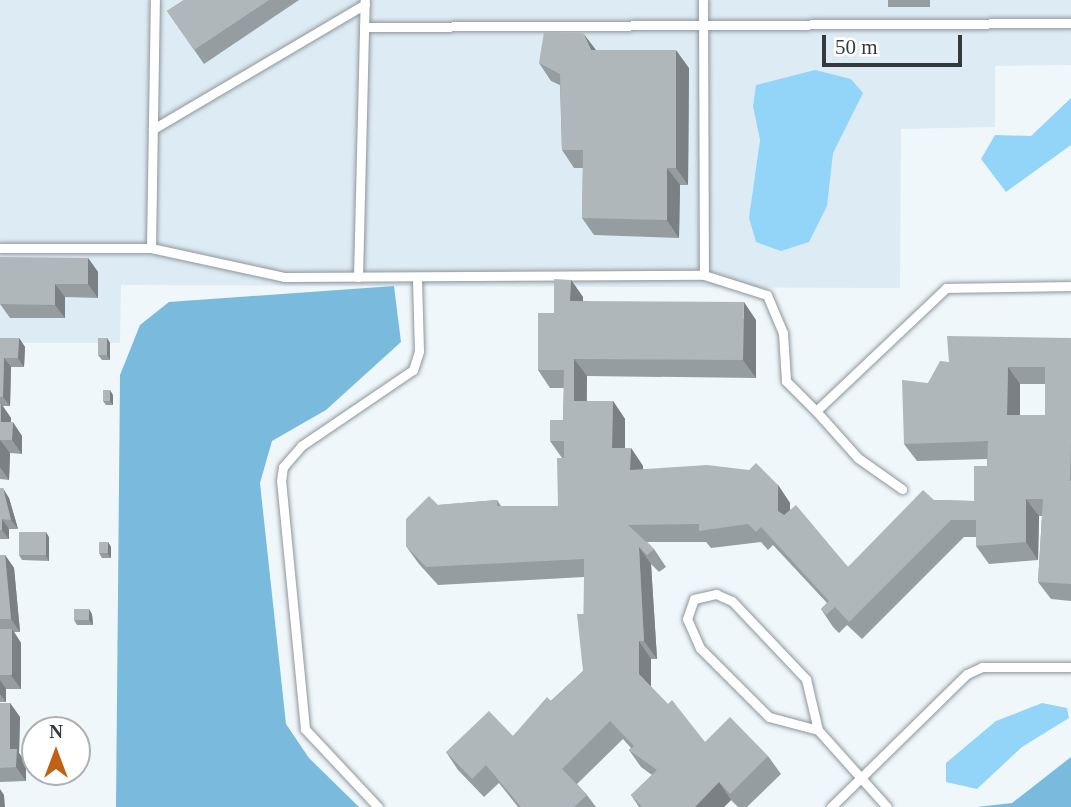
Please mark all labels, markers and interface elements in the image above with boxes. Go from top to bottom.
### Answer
scale bar [826,21,966,65]
text: 50 m [835,35,878,59]
north arrow [21,716,91,786]
text: N [49,721,63,742]

